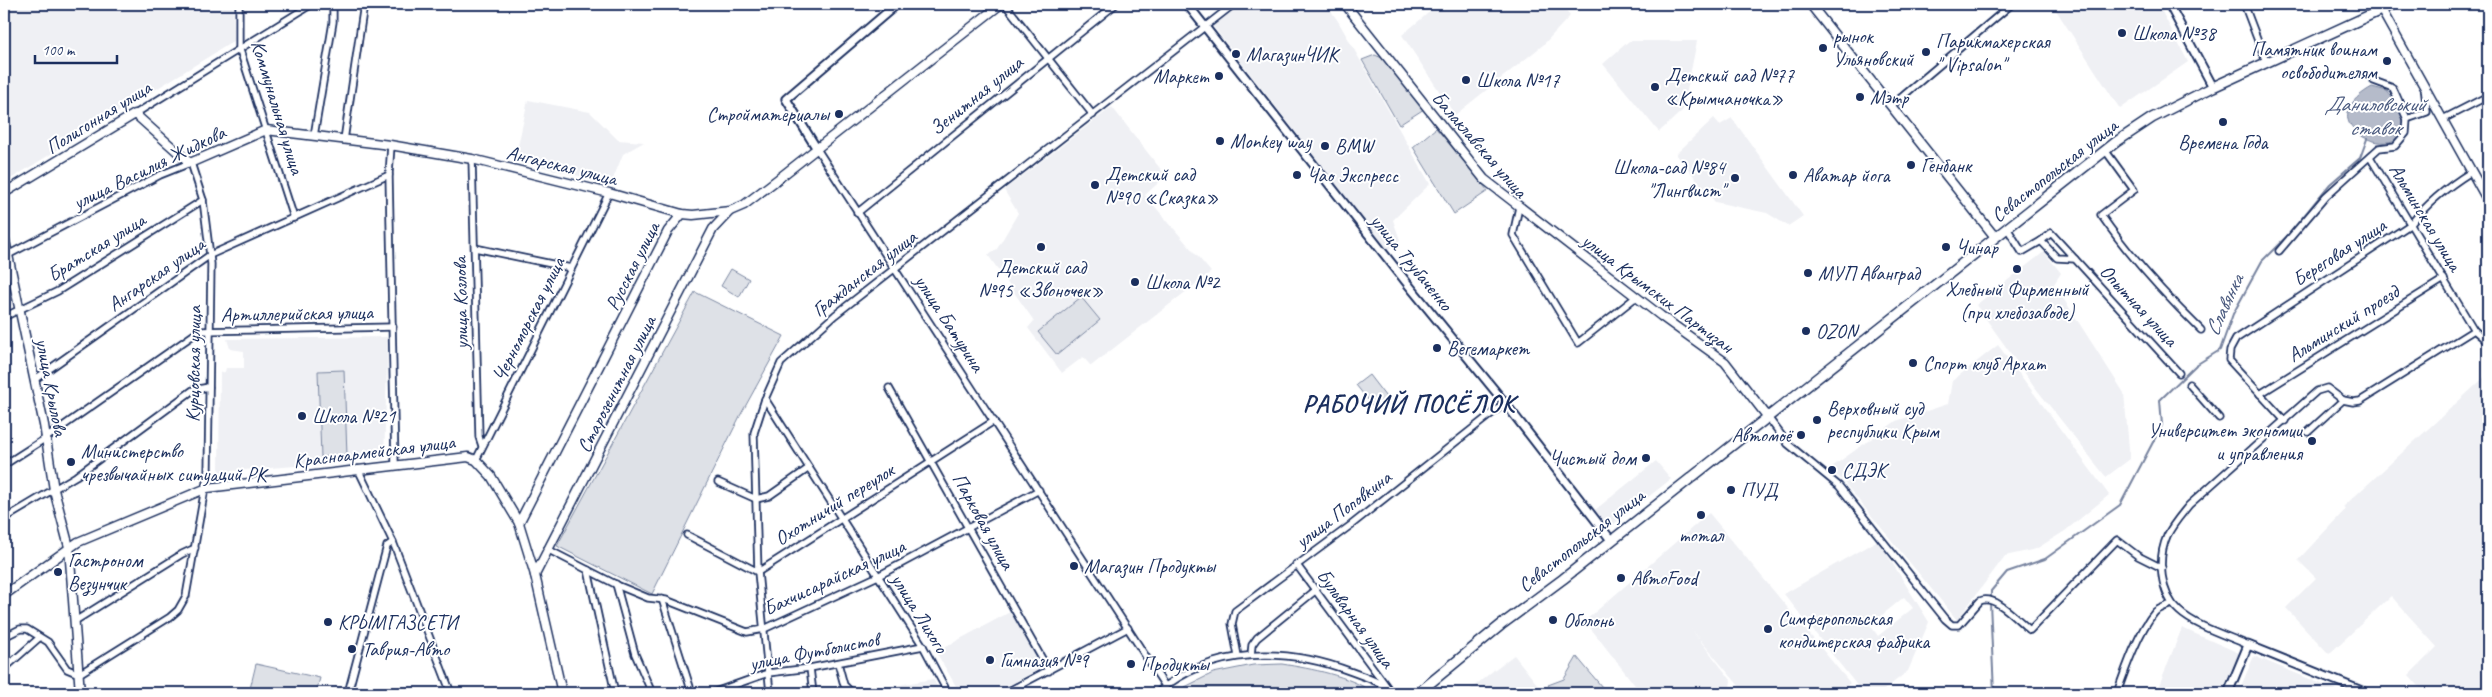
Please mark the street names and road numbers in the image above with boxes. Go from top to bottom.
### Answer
street label: Коммунальная улица [245,37,310,179]
street label: Зенитная улица [925,49,1029,141]
street label: Полигонная улица [41,74,157,160]
street label: Балаклавская улица [1426,86,1534,204]
street label: Севастопольская улица [1986,112,2124,228]
street label: улица Василия Жидкова [68,119,231,216]
street label: Ангарская улица [504,140,621,192]
street label: Альминская улица [2384,159,2468,277]
street label: Братская улица [43,206,151,287]
street label: улица Трубаченко [1364,208,1459,317]
street label: Береговая улица [2288,212,2392,292]
street label: Русская улица [600,216,666,315]
street label: Гражданская улица [807,224,923,322]
street label: улица Крымских Партизан [1575,228,1740,361]
street label: Ангарская улица [103,231,211,317]
street label: Черноморская улица [486,251,571,385]
street label: улица Козлова [447,255,474,351]
street label: Опытная улица [2094,259,2184,353]
street label: улица Батурина [908,269,991,378]
street label: Альминский проезд [2283,278,2405,368]
street label: Артиллерийская улица [221,300,375,327]
street label: Курцовская улица [180,305,207,422]
street label: Старозенитная улица [571,310,662,457]
street label: улица Крылова [30,335,74,440]
street label: Красноармейская улица [292,429,458,474]
street label: Охотничий переулок [770,457,900,551]
street label: улица Поповкина [1290,464,1397,554]
street label: Парковая улица [947,469,1021,575]
street label: Севастопольская улица [1513,482,1651,598]
street label: Бахчисарайская улица [759,533,911,621]
street label: Бульварная улица [1311,564,1401,674]
street label: улица Лихого [885,568,954,659]
street label: улица Футболистов [746,626,884,676]

